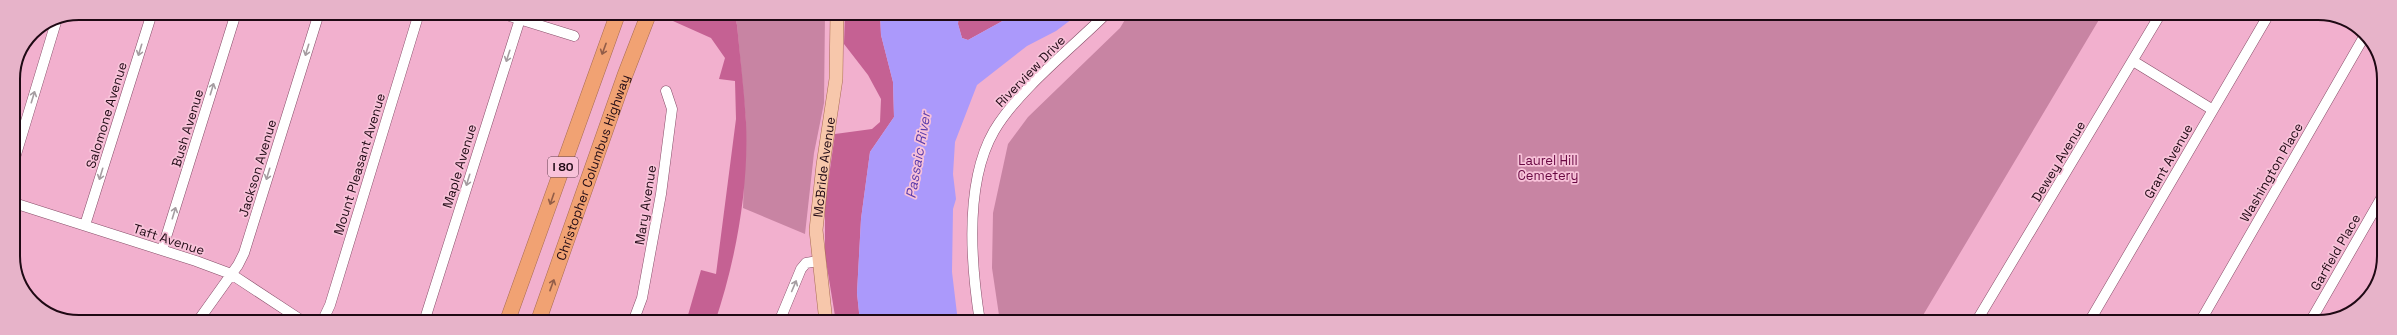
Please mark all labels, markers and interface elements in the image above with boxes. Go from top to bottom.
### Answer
street label: Riverview Drive [992,32,1069,111]
one-way arrow [599,43,607,55]
one-way arrow [136,44,143,57]
one-way arrow [303,44,310,57]
one-way arrow [503,50,511,62]
street label: Salomone Avenue [82,60,131,171]
street label: Christopher Columbus Highway [552,72,634,263]
one-way arrow [209,82,216,95]
street label: Bush Avenue [168,87,207,169]
one-way arrow [30,90,37,103]
street label: Mount Pleasant Avenue [330,91,389,237]
water label: Passaic River [902,109,935,200]
street label: McBride Avenue [809,116,839,218]
street label: Jackson Avenue [235,117,280,219]
street label: Dewey Avenue [2028,118,2089,205]
street label: Washington Place [2236,120,2307,225]
street label: Grant Avenue [2140,121,2197,202]
street label: Maple Avenue [439,122,480,210]
park label: Laurel Hill Cemetery [1518,152,1578,184]
road number: I 80 [548,157,578,177]
street label: Mary Avenue [631,164,660,246]
one-way arrow [97,168,104,181]
one-way arrow [264,168,272,180]
one-way arrow [464,173,471,186]
one-way arrow [548,192,555,205]
one-way arrow [171,206,178,219]
street label: Garfield Place [2307,211,2364,294]
street label: Taft Avenue [131,220,207,259]
one-way arrow [549,279,556,292]
one-way arrow [791,281,798,293]

